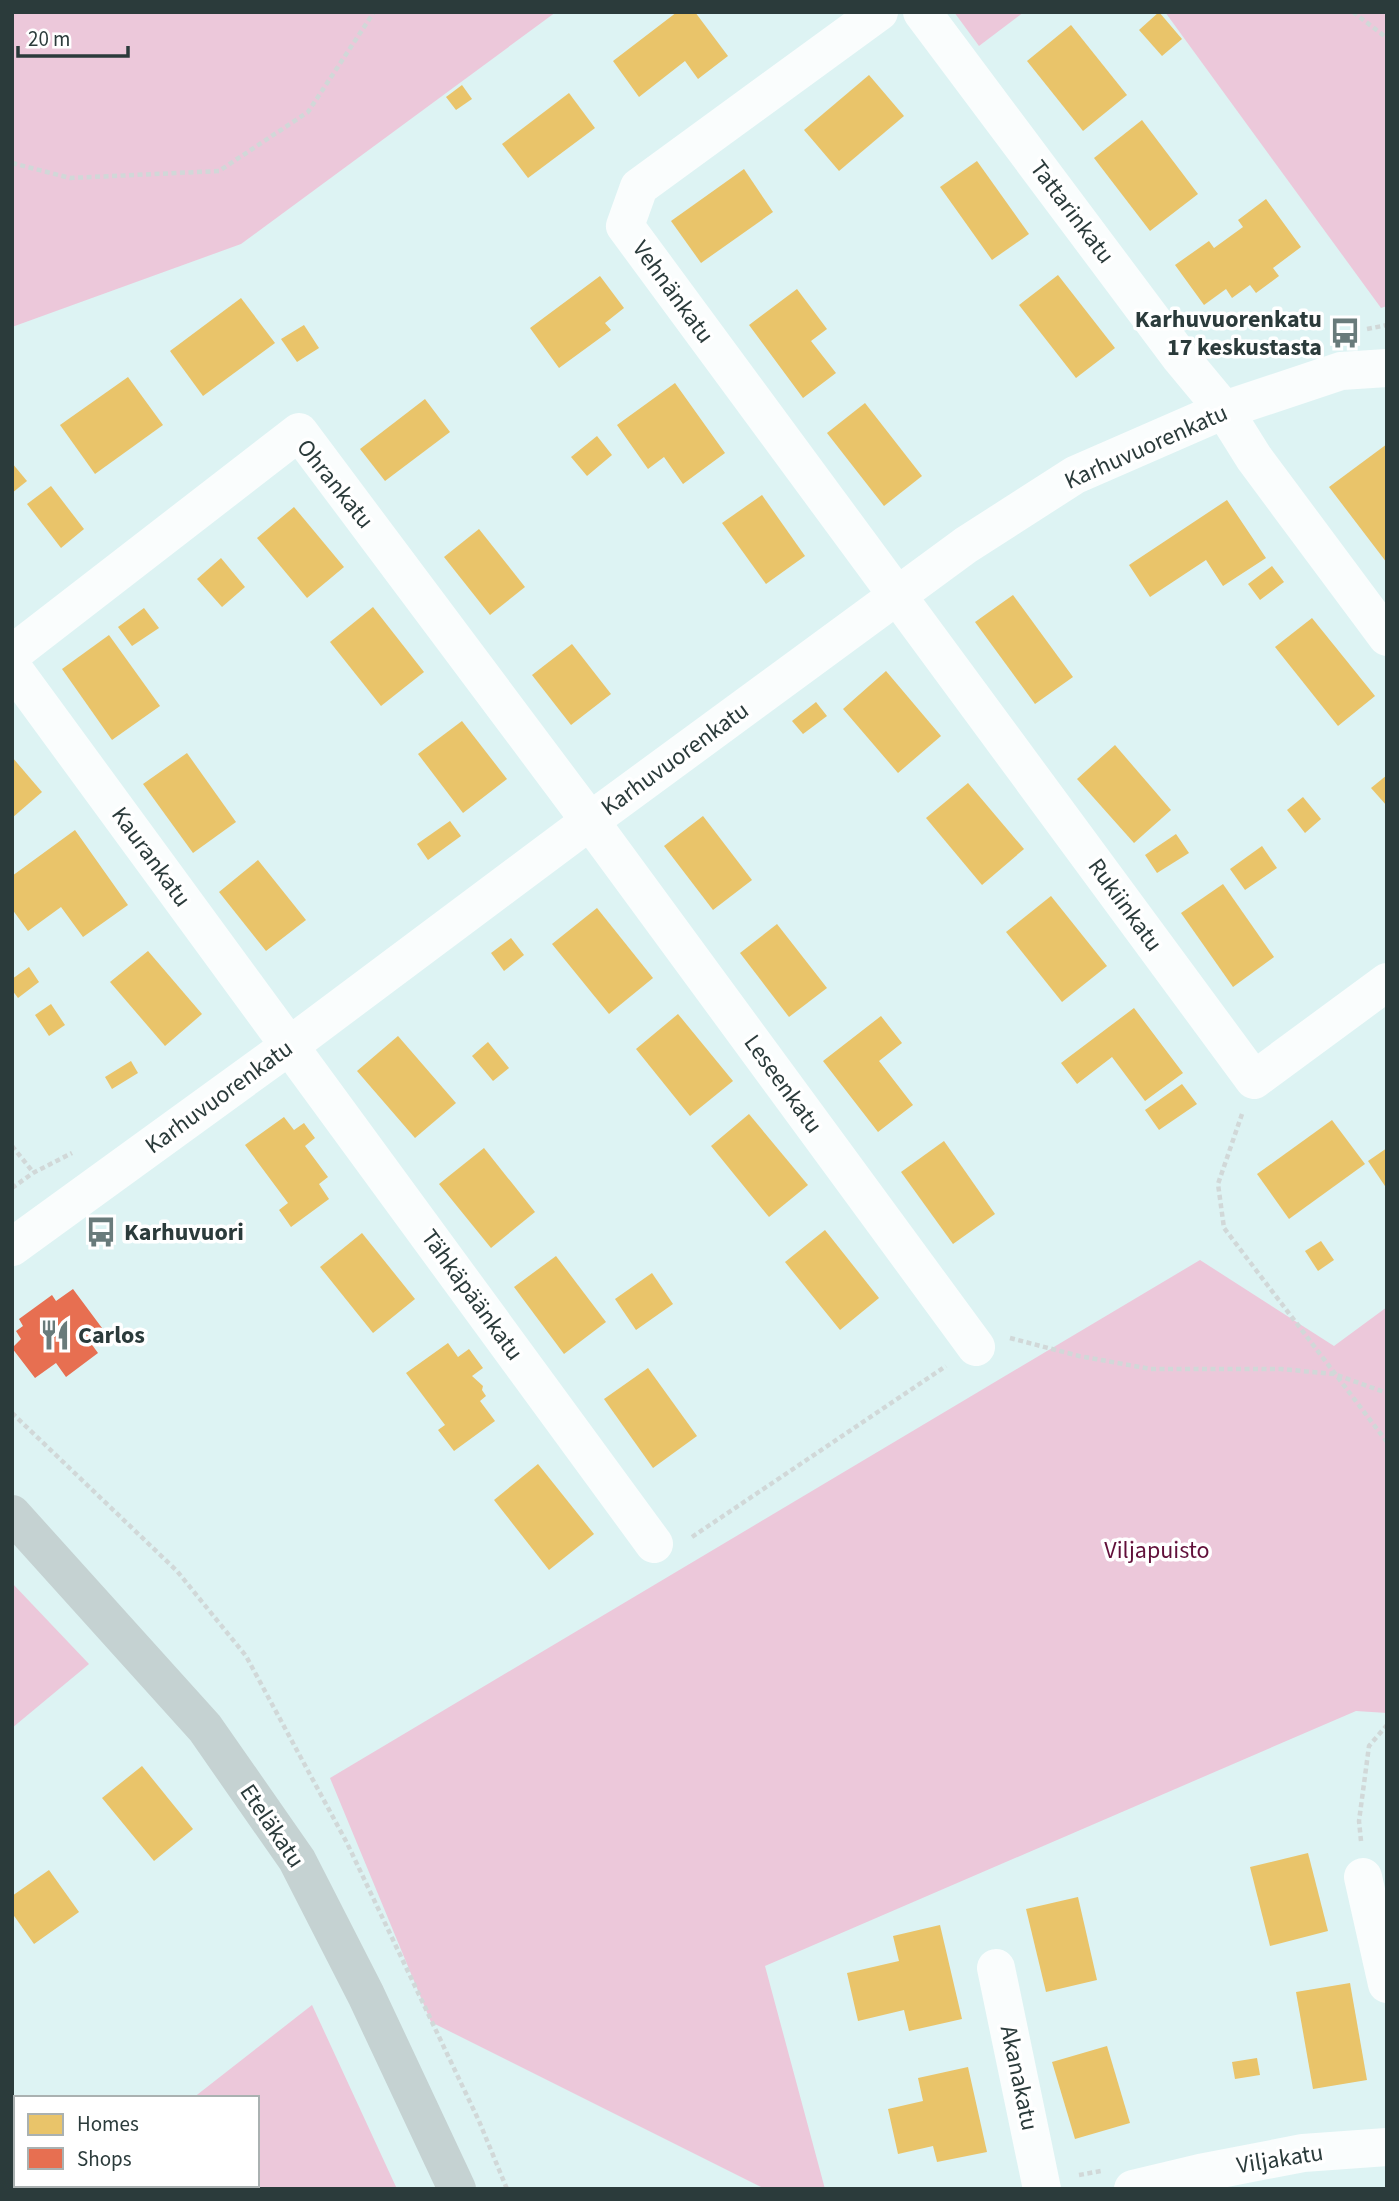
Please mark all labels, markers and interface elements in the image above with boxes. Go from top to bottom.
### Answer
scale bar [18,14,128,58]
text: 20 m [28,24,70,54]
street label: Tattarinkatu [1021,153,1123,271]
street label: Vehnänkatu [624,233,722,351]
place label: Karhuvuorenkatu 17 keskustasta [1135,302,1322,365]
bus stop icon: Karhuvuorenkatu 17 keskustasta [1328,316,1362,350]
street label: Karhuvuorenkatu [1059,395,1233,499]
street label: Ohrankatu [288,432,382,536]
street label: Karhuvuorenkatu [594,693,756,825]
street label: Kaurankatu [103,800,199,914]
street label: Rukiinkatu [1079,851,1171,959]
street label: Leseenkatu [735,1027,831,1141]
street label: Karhuvuorenkatu [138,1031,300,1163]
bus stop icon: Karhuvuori [84,1215,118,1249]
place label: Karhuvuori [124,1215,244,1250]
street label: Tähkäpäänkatu [412,1222,532,1368]
restaurant icon: Carlos [38,1318,72,1352]
place label: Carlos [78,1318,145,1353]
park label: Viljapuisto [1104,1533,1210,1568]
street label: Eteläkatu [231,1777,313,1875]
street label: Akanakatu [991,2022,1047,2134]
legend [14,2096,259,2187]
text: Homes [77,2109,139,2139]
street label: Viljakatu [1234,2135,1326,2183]
text: Shops [77,2144,132,2174]

